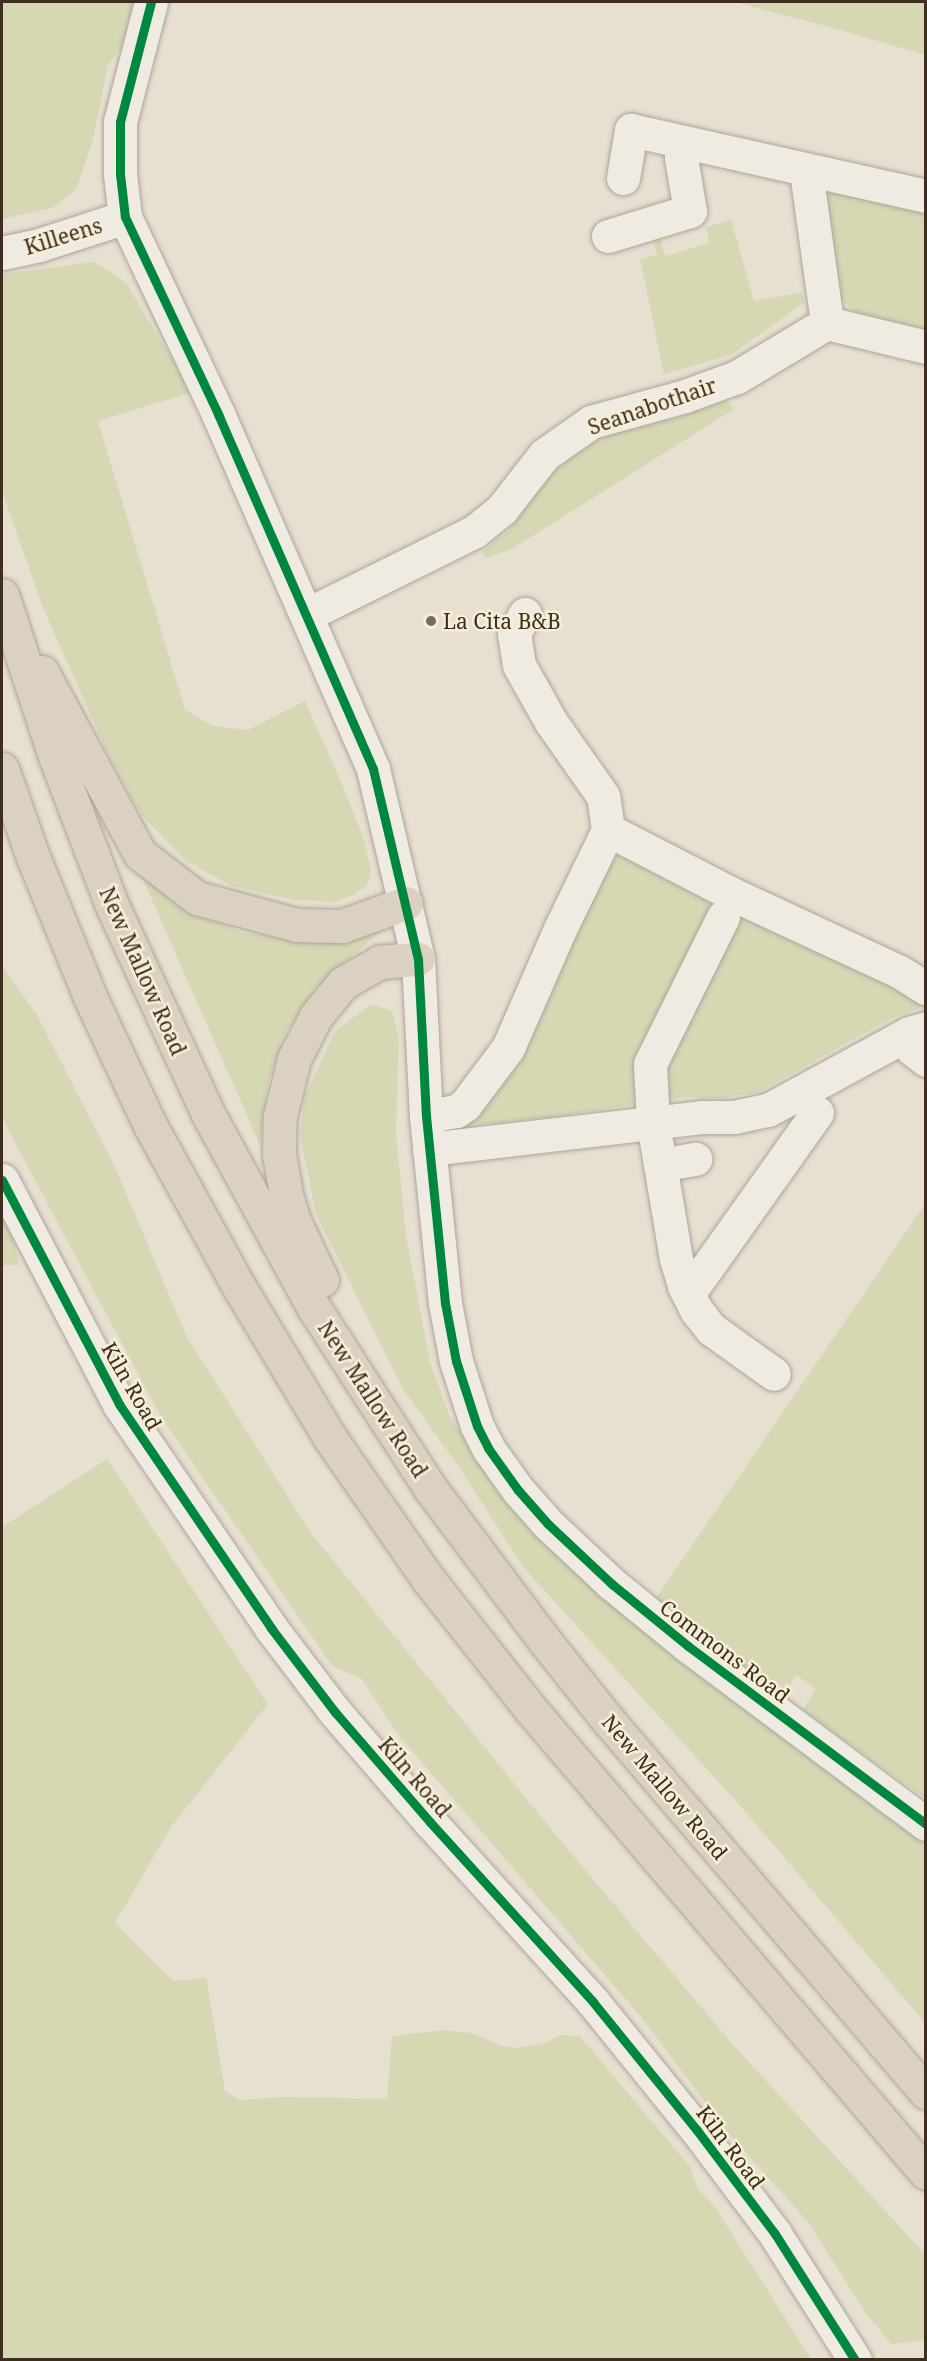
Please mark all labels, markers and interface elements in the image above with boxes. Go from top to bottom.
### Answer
street label: Killeens [21,212,105,260]
street label: Seanabothair [585,372,719,440]
place label: La Cita B&B [443,608,561,634]
marker: La Cita B&B [424,614,438,628]
street label: New Mallow Road [95,883,191,1059]
street label: New Mallow Road [313,1316,433,1482]
street label: Kiln Road [97,1337,167,1435]
street label: Commons Road [655,1594,795,1708]
street label: New Mallow Road [597,1709,733,1865]
street label: Kiln Road [373,1732,457,1822]
street label: Kiln Road [692,2100,770,2194]

